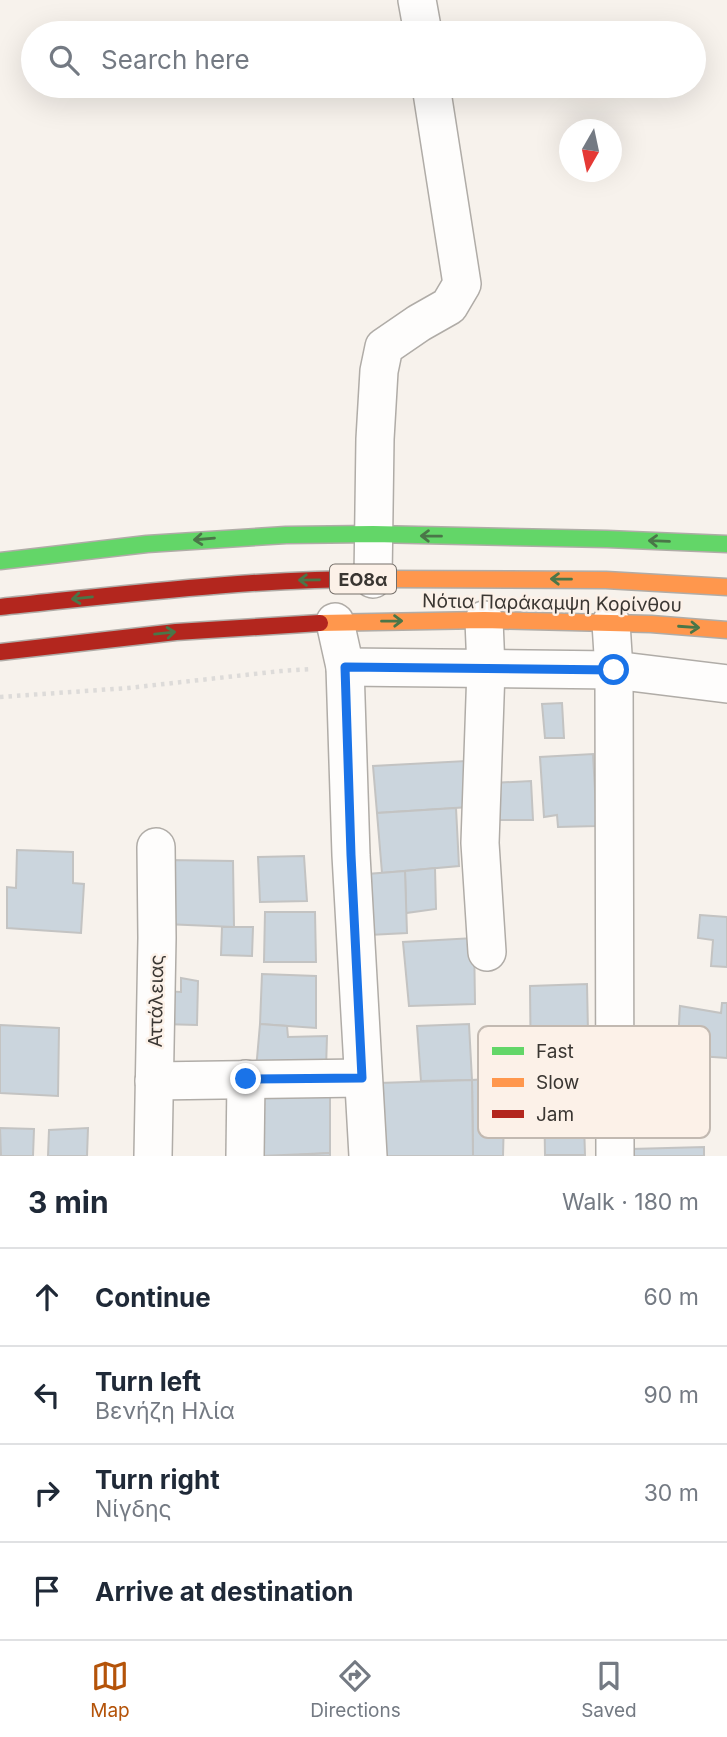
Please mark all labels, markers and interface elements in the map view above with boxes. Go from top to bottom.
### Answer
search box [21,21,706,98]
icon: search [45,41,83,79]
text: Search here [101,44,250,75]
north arrow [559,119,622,182]
one-way arrow [420,529,443,542]
one-way arrow [193,533,216,546]
one-way arrow [648,535,671,548]
road number: ΕΟ8α [330,564,396,594]
one-way arrow [550,572,573,586]
one-way arrow [298,574,321,587]
street label: Νότια Παράκαμψη Κορίνθου [422,589,682,617]
one-way arrow [71,592,94,605]
one-way arrow [381,615,404,628]
one-way arrow [677,621,700,634]
one-way arrow [153,626,176,639]
route start [598,654,629,685]
street label: Αττάλειας [144,954,168,1048]
legend [478,1026,710,1138]
text: Fast [536,1040,574,1063]
route end [230,1063,261,1094]
text: Slow [536,1071,579,1094]
text: Jam [536,1103,574,1126]
text: 3 min [28,1184,109,1220]
text: Walk · 180 m [562,1188,699,1216]
icon: ahead [28,1278,66,1316]
text: Continue [95,1282,211,1313]
text: 60 m [644,1283,699,1311]
text: Turn left [95,1366,201,1397]
icon: left [28,1376,66,1414]
text: 90 m [644,1381,699,1409]
text: Βενήζη Ηλία [95,1397,235,1425]
text: Turn right [95,1464,220,1495]
icon: right [28,1474,66,1512]
text: 30 m [644,1479,699,1507]
text: Νίγδης [95,1495,172,1523]
icon: arrive [28,1572,66,1610]
text: Arrive at destination [95,1576,354,1607]
tab: Map [90,1657,130,1722]
tab: Directions [310,1657,401,1722]
tab: Saved [581,1657,637,1722]

